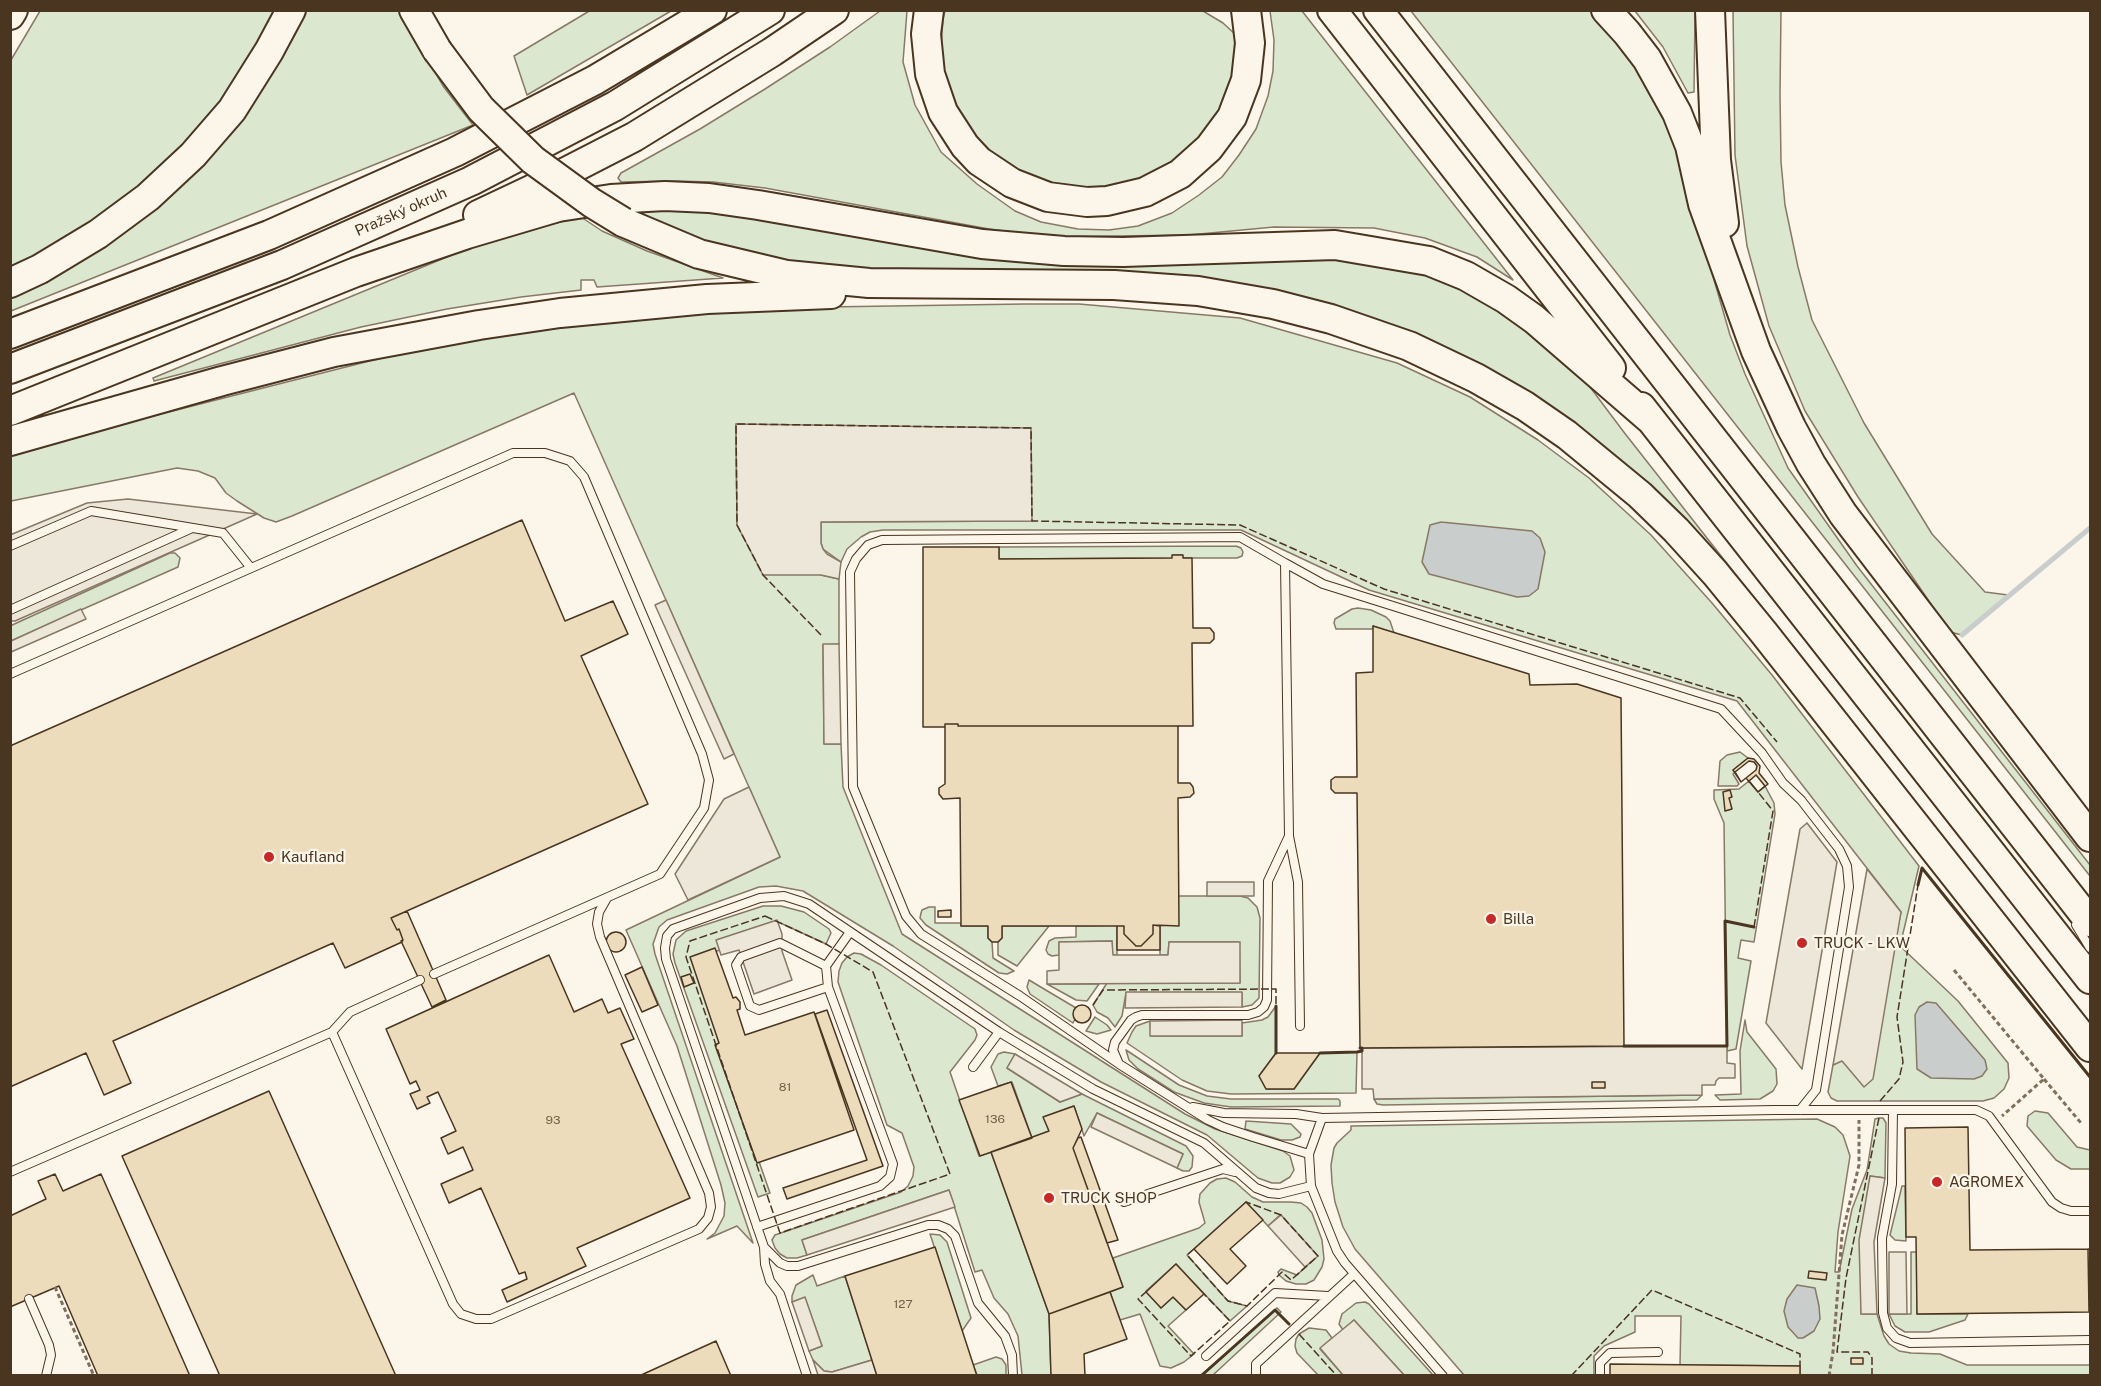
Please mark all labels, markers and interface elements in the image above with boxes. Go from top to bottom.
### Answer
street label: Pražský okruh [352,184,450,240]
place label: Kaufland [281,848,344,866]
marker: Kaufland [262,850,276,864]
place label: Billa [1503,910,1534,928]
marker: Billa [1484,912,1498,926]
place label: TRUCK - LKW [1814,934,1910,952]
marker: TRUCK - LKW [1795,936,1809,950]
house number: 81 [779,1080,791,1094]
house number: 136 [985,1112,1005,1126]
house number: 93 [546,1113,560,1127]
place label: AGROMEX [1949,1173,2024,1191]
marker: AGROMEX [1930,1175,1944,1189]
place label: TRUCK SHOP [1061,1189,1157,1207]
marker: TRUCK SHOP [1042,1191,1056,1205]
house number: 127 [893,1297,913,1311]

